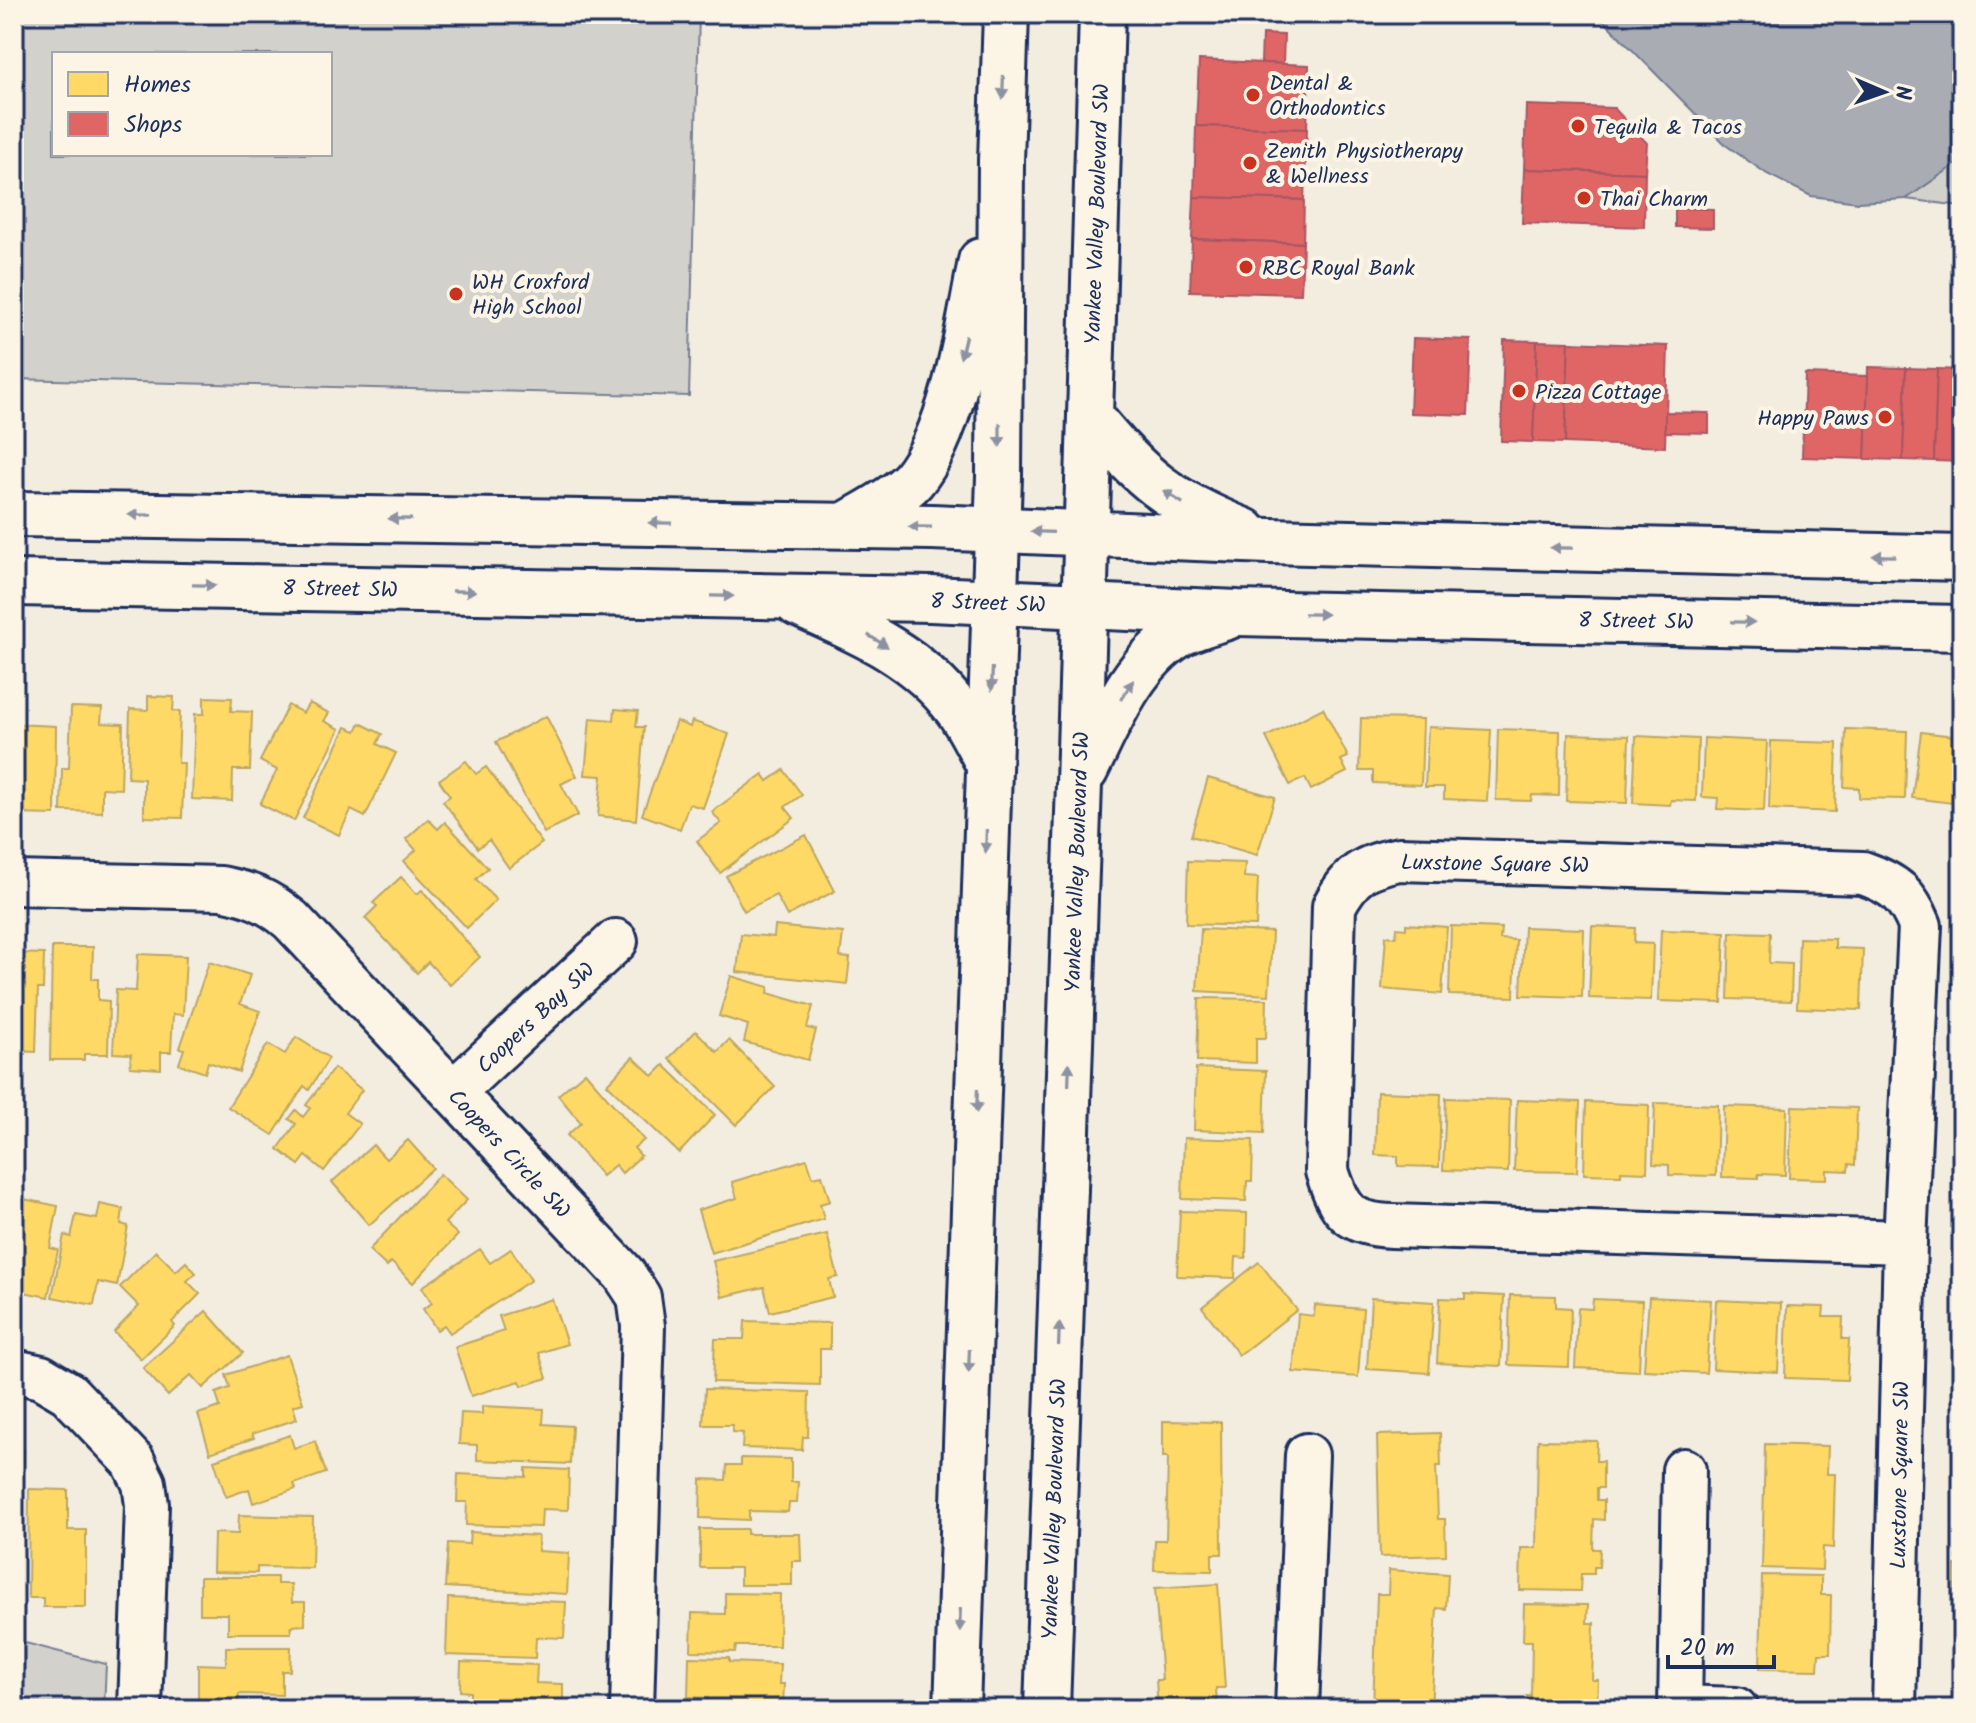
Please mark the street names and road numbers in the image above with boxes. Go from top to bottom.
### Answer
street label: Yankee Valley Boulevard SW [1076,83,1121,345]
street label: 8 Street SW [282,572,398,609]
street label: 8 Street SW [930,585,1046,624]
street label: 8 Street SW [1578,604,1694,641]
street label: Yankee Valley Boulevard SW [1056,731,1101,993]
street label: Luxstone Square SW [1401,846,1589,885]
street label: Coopers Bay SW [469,954,604,1083]
street label: Coopers Circle SW [438,1082,578,1228]
street label: Yankee Valley Boulevard SW [1033,1378,1078,1640]
street label: Luxstone Square SW [1882,1381,1921,1569]

